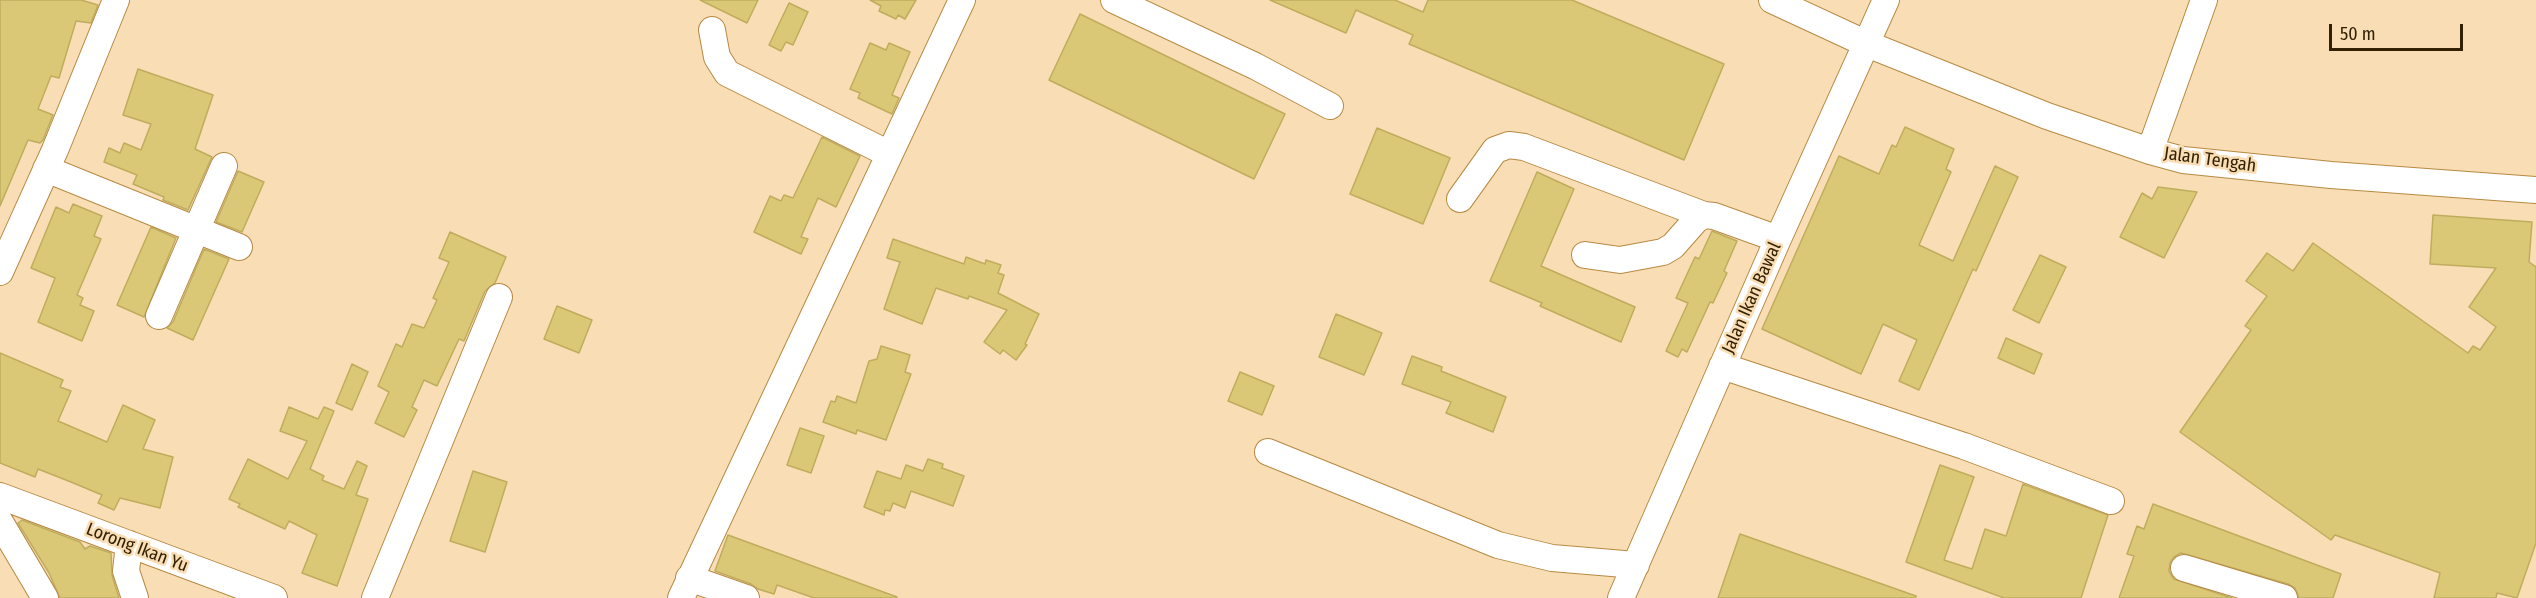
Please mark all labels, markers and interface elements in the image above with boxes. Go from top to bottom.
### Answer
scale bar [2332,12,2466,50]
text: 50 m [2340,23,2376,45]
street label: Jalan Tengah [2163,143,2257,177]
street label: Jalan Ikan Bawal [1718,239,1786,357]
street label: Lorong Ikan Yu [83,519,191,577]

